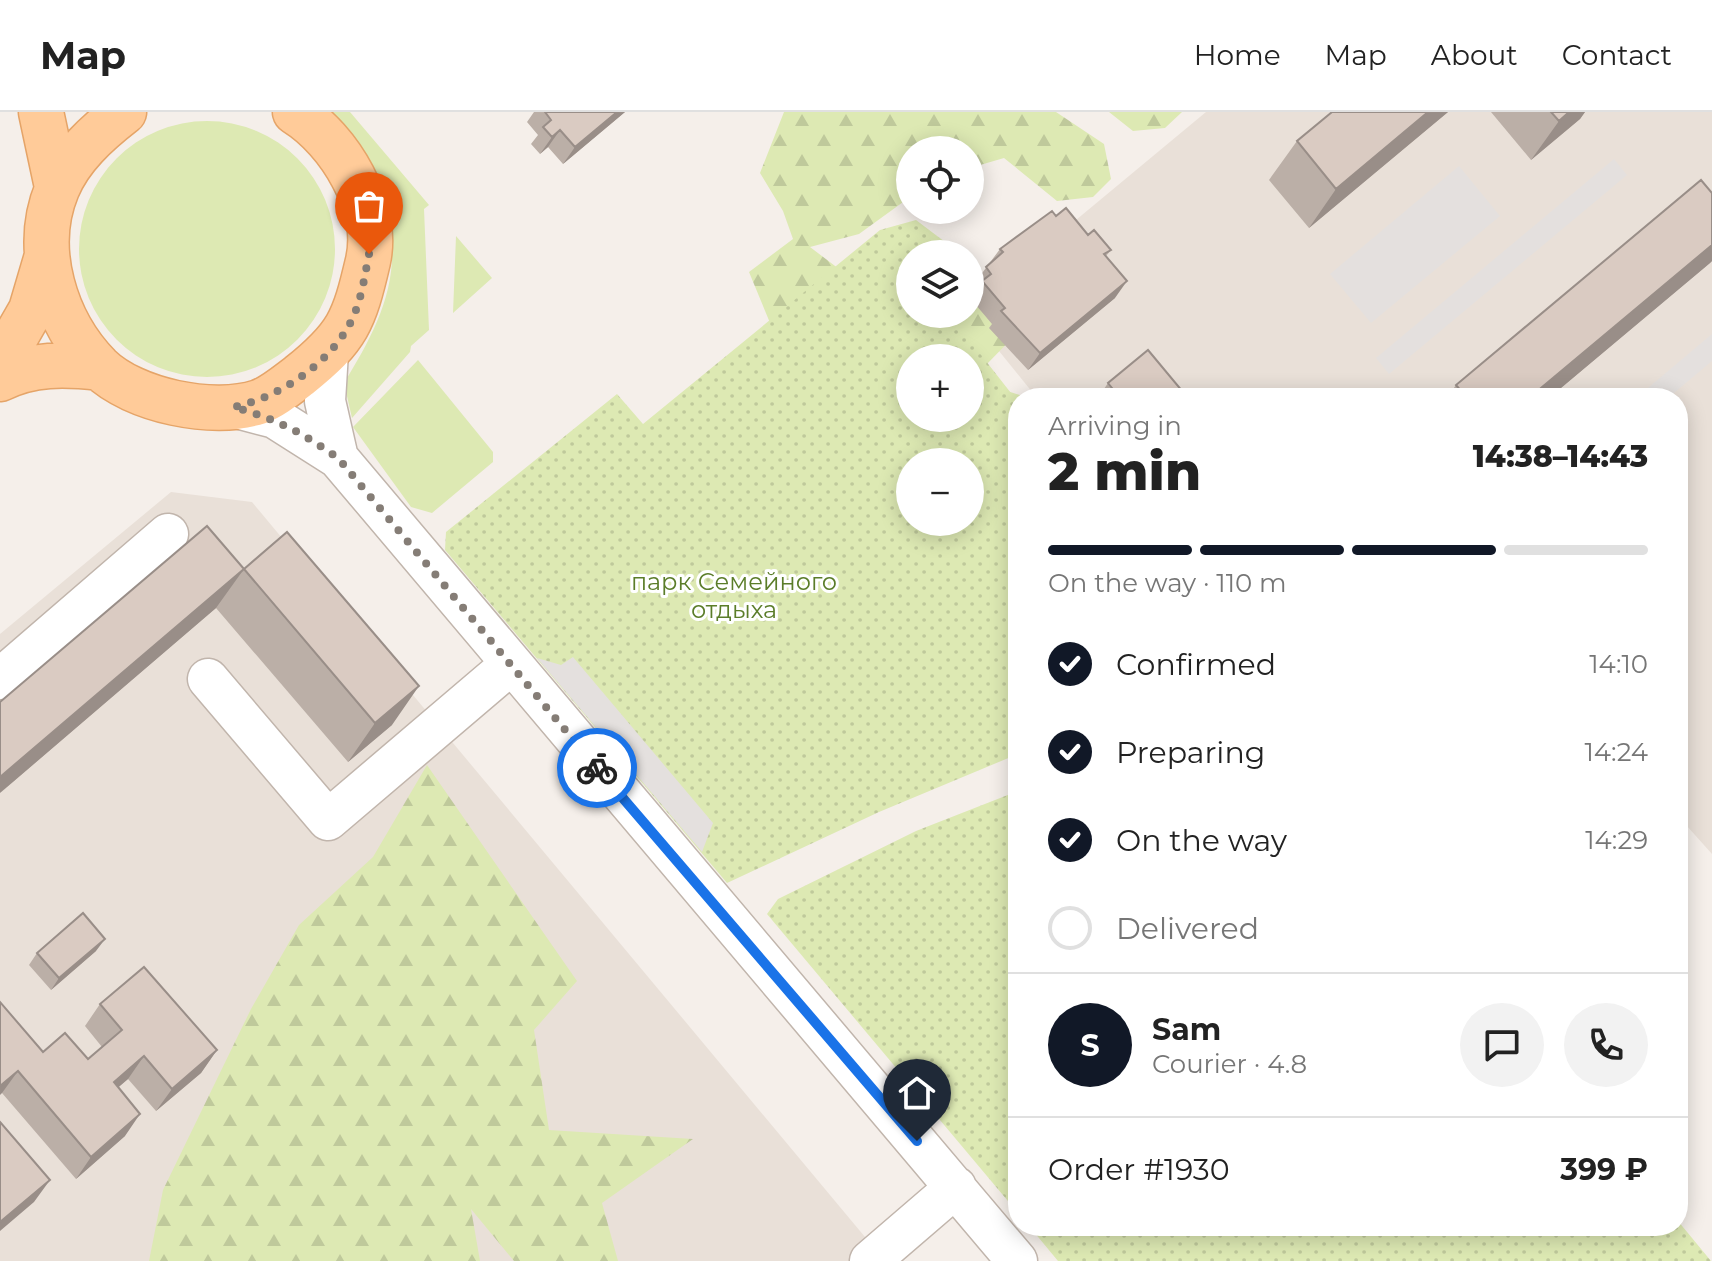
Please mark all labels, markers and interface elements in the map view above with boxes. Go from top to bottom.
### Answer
text: Map [40,32,126,79]
text: Home [1194,38,1281,72]
text: Map [1325,38,1387,72]
text: About [1431,38,1518,72]
text: Contact [1562,38,1672,72]
map controls [896,136,984,536]
button: locate [896,136,984,224]
pin [335,172,403,254]
icon: bag [347,184,391,228]
button: layers [896,240,984,328]
button: + [896,344,984,432]
text: Arriving in [1048,410,1182,442]
text: 14:38–14:43 [1473,438,1648,475]
text: 2 min [1048,440,1201,503]
button: − [896,448,984,536]
park label: парк Семейного отдыха [631,567,837,624]
text: On the way · 110 m [1048,567,1287,599]
icon: check [1048,642,1092,686]
text: Confirmed [1116,646,1276,683]
text: 14:10 [1589,648,1648,680]
courier [557,728,637,808]
icon: check [1048,730,1092,774]
text: Preparing [1116,734,1265,771]
text: 14:24 [1584,736,1648,768]
icon: bike [575,746,619,790]
icon: check [1048,818,1092,862]
text: On the way [1116,822,1287,859]
text: 14:29 [1585,824,1648,856]
text: Delivered [1116,910,1259,947]
button: chat [1460,1003,1544,1087]
button: phone [1564,1003,1648,1087]
text: Sam [1152,1011,1221,1048]
text: S [1080,1027,1100,1064]
text: Courier · 4.8 [1152,1048,1307,1080]
pin [883,1059,951,1141]
icon: home [895,1071,939,1115]
text: Order #1930 [1048,1151,1230,1188]
text: 399 ₽ [1560,1151,1648,1188]

